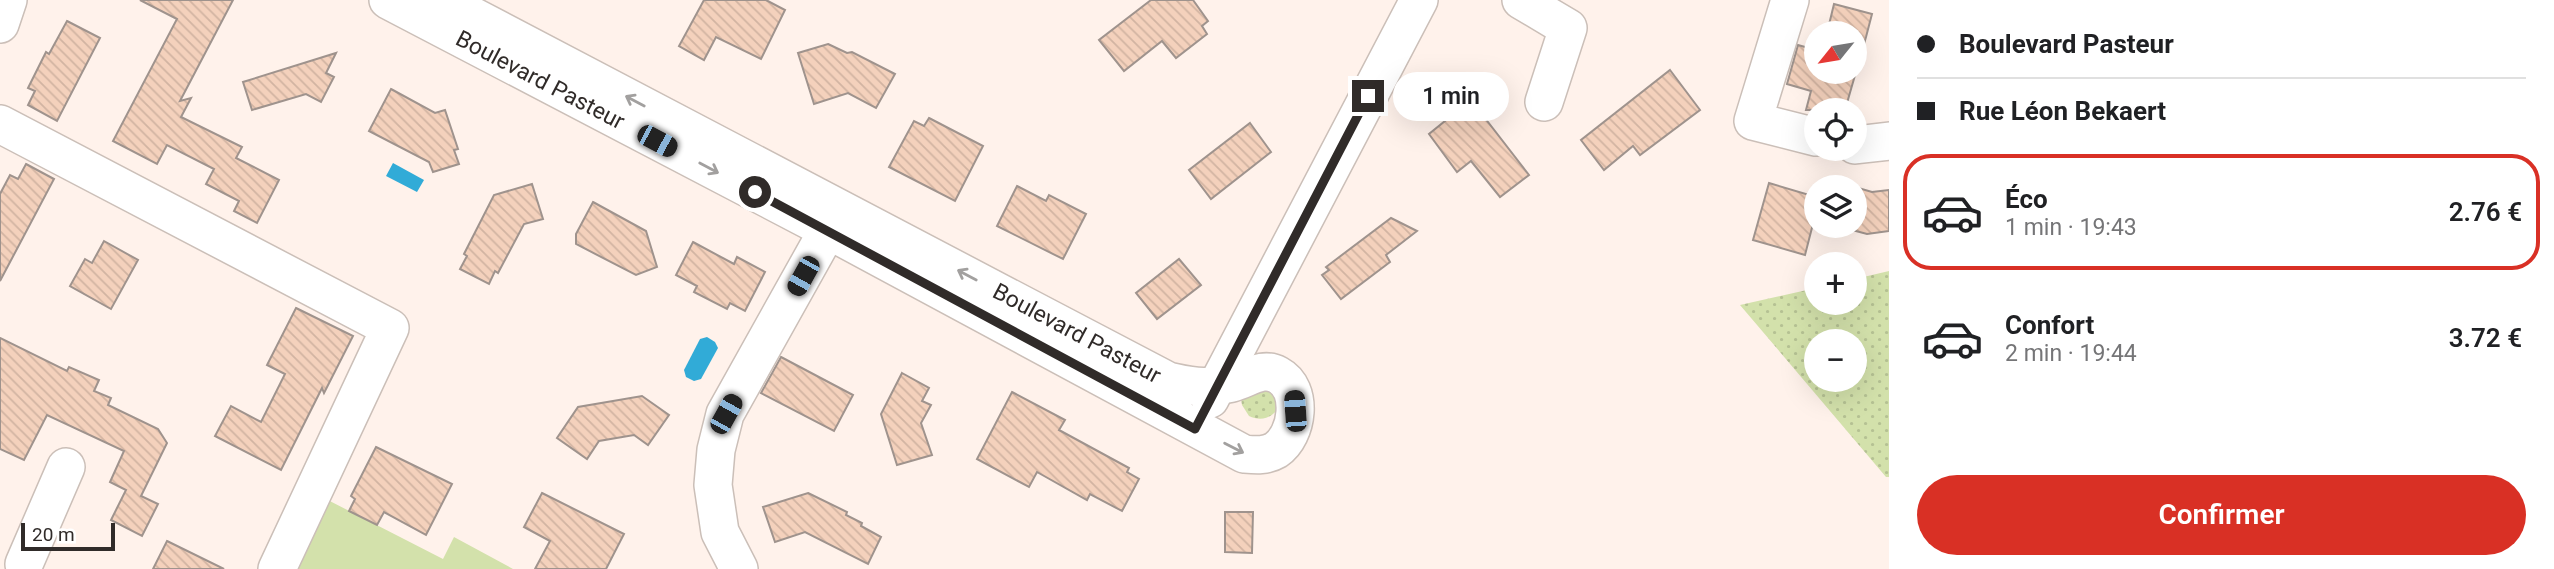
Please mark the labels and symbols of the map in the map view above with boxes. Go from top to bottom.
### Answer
north arrow [1804,21,1867,84]
street label: Boulevard Pasteur [451,25,629,135]
callout: 1 min [1392,72,1508,120]
route end [1352,80,1384,112]
one-way arrow [625,94,646,108]
car [634,122,681,160]
one-way arrow [698,162,719,175]
route start [739,176,771,208]
car [784,253,823,299]
one-way arrow [957,268,977,282]
street label: Boulevard Pasteur [988,278,1166,389]
car [1284,389,1307,433]
car [707,391,746,437]
one-way arrow [1223,442,1244,456]
scale bar [21,520,116,552]

